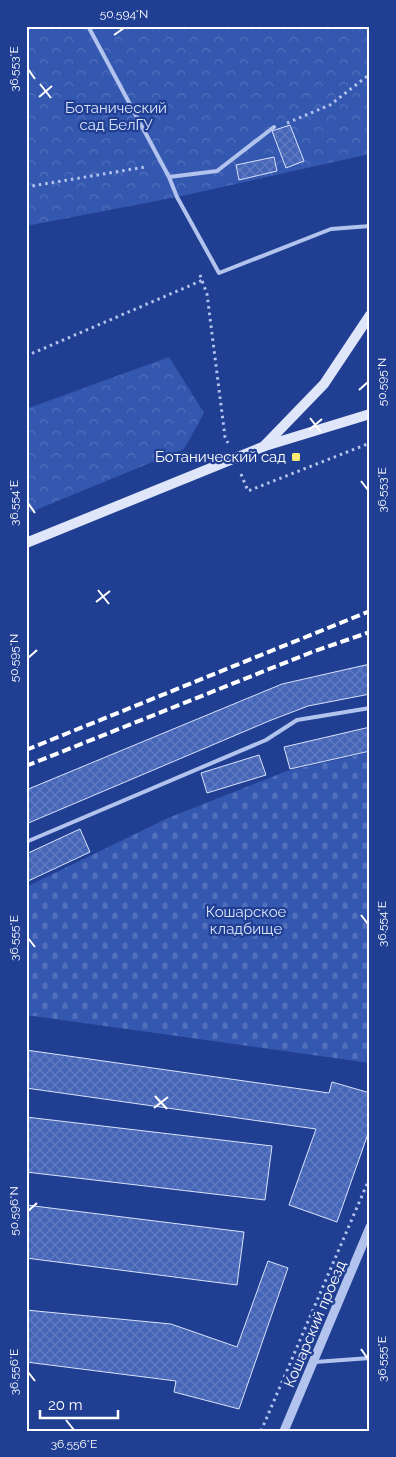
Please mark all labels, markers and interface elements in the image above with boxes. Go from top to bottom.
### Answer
text: 50.594°N [100,7,148,21]
text: 36.553°E [7,46,21,92]
park label: Ботанический сад БелГУ [65,99,167,134]
text: 50.595°N [375,358,389,406]
place label: Ботанический сад [155,448,286,466]
marker: Ботанический сад [290,451,302,463]
text: 36.553°E [375,467,389,513]
text: 36.554°E [7,480,21,526]
text: 50.595°N [7,634,21,682]
text: 36.554°E [375,901,389,947]
park label: Кошарское кладбище [206,903,287,938]
text: 36.555°E [7,915,21,961]
text: 50.596°N [7,1186,21,1236]
street label: Кошарский проезд [280,1258,350,1390]
text: 36.555°E [375,1336,389,1382]
text: 36.556°E [7,1349,21,1395]
scale bar [40,1387,118,1419]
text: 20 m [48,1396,83,1414]
text: 36.556°E [51,1437,97,1451]

